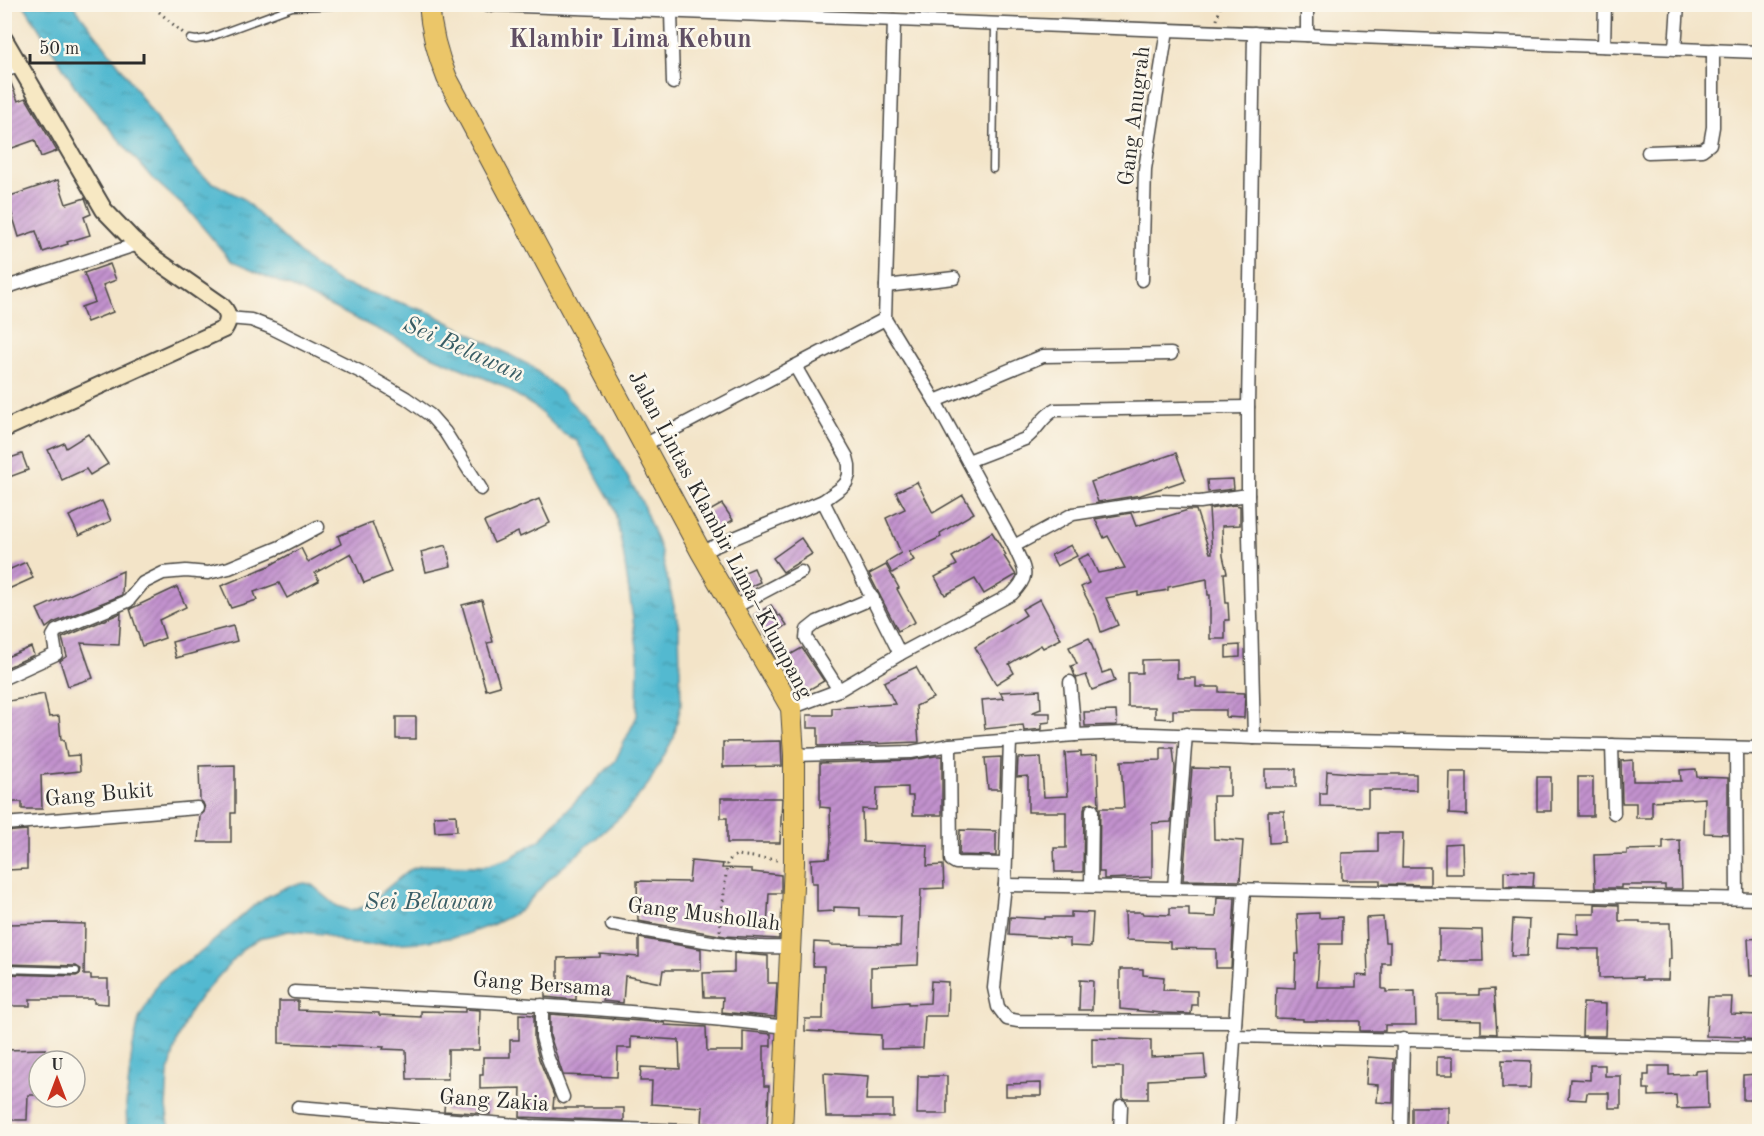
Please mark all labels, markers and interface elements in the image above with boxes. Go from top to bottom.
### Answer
scale bar [30,27,144,65]
district label: Klambir Lima Kebun [508,27,752,53]
text: 50 m [39,40,79,58]
street label: Gang Anugrah [1116,45,1155,187]
water label: Sei Belawan [399,313,527,387]
street label: Jalan Lintas Klambir Lima–Klumpang [624,367,816,703]
street label: Gang Bukit [44,779,154,811]
water label: Sei Belawan [364,891,494,915]
street label: Gang Mushollah [626,895,782,935]
street label: Gang Bersama [472,969,613,1001]
north arrow [27,1049,87,1109]
text: U [51,1058,64,1074]
street label: Gang Zakia [438,1086,550,1116]

